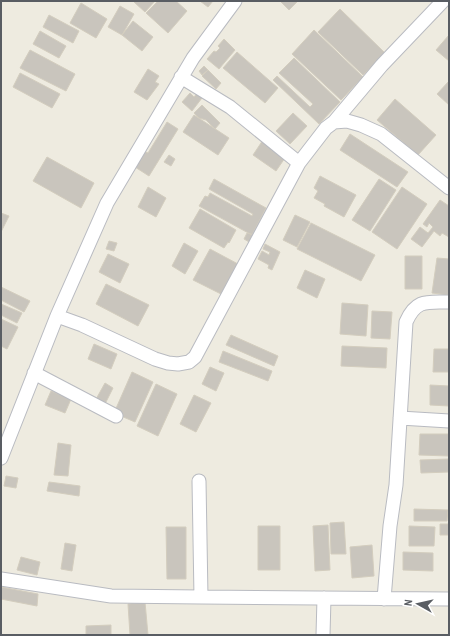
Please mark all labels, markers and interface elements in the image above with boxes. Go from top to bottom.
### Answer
north arrow [398,584,438,624]
text: N [401,598,415,607]

